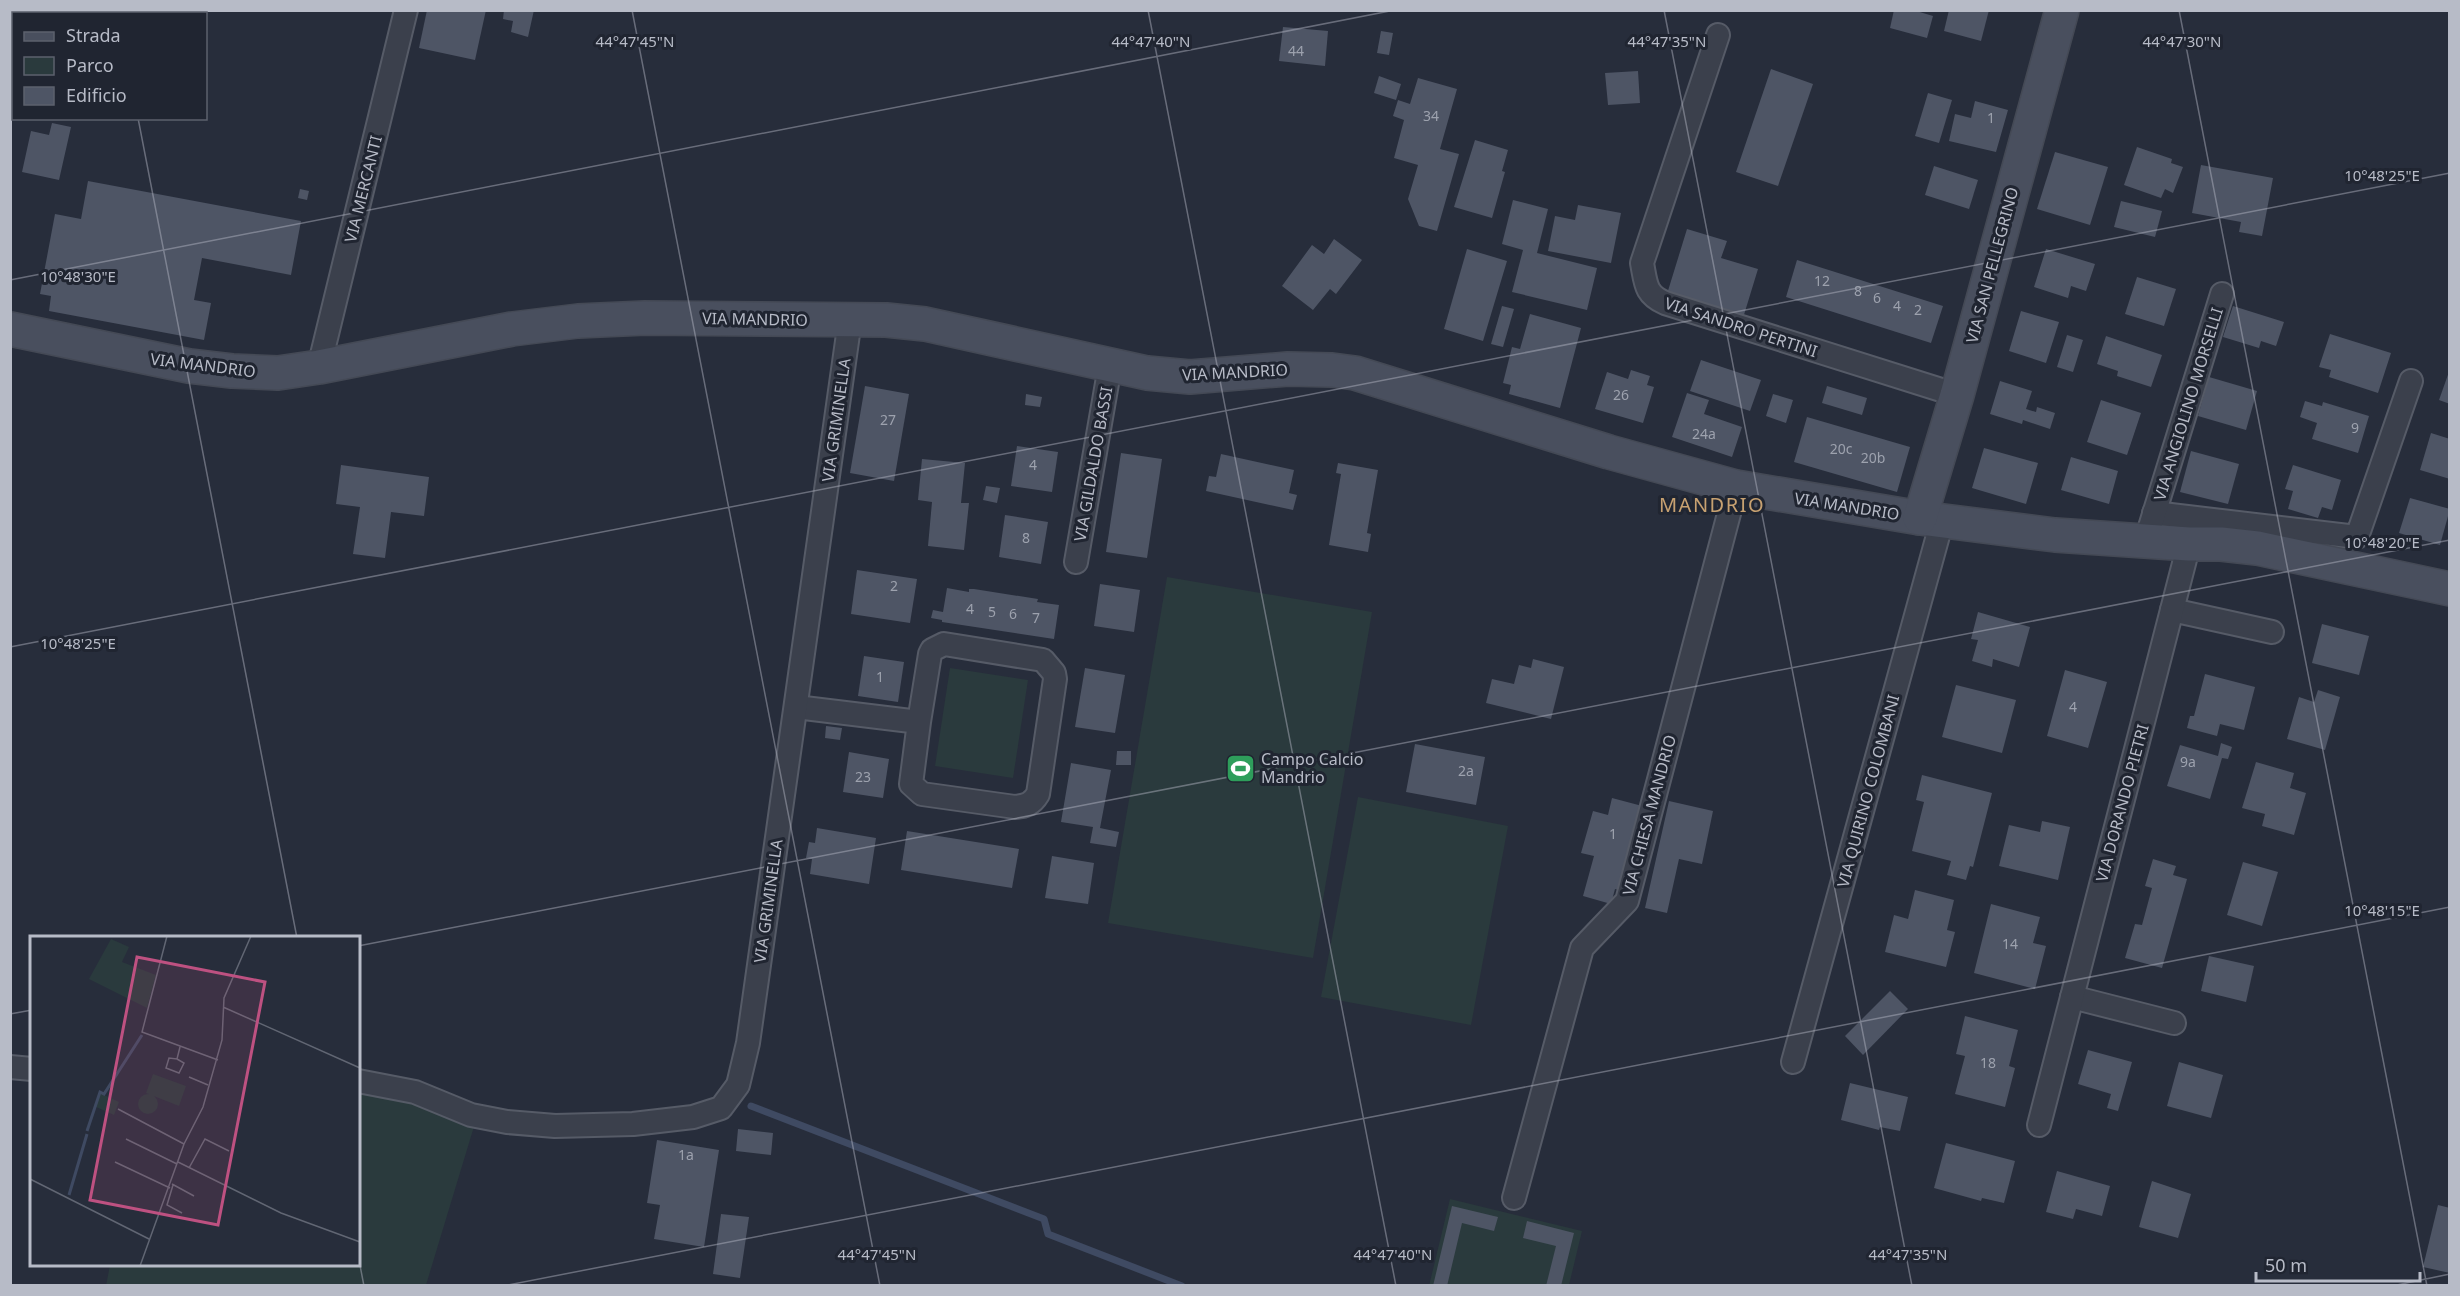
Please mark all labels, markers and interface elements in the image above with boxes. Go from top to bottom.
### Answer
legend [12,12,207,120]
text: Strada [66,23,121,47]
text: 44°47'45"N [596,31,674,51]
text: 44°47'40"N [1112,31,1190,51]
text: 44°47'35"N [1628,31,1706,51]
text: 44°47'30"N [2143,31,2221,51]
house number: 44 [1288,41,1304,60]
text: Parco [66,53,114,77]
text: Edificio [66,83,127,107]
house number: 34 [1423,106,1439,125]
house number: 1 [1987,108,1995,127]
street label: VIA MERCANTI [339,133,387,245]
text: 10°48'25"E [2344,165,2420,185]
street label: VIA SAN PELLEGRINO [1961,185,2023,345]
text: 10°48'30"E [40,266,116,286]
house number: 12 [1814,271,1830,290]
house number: 8 [1854,281,1862,300]
house number: 6 [1873,288,1881,307]
street label: VIA SANDRO PERTINI [1662,292,1820,362]
house number: 4 [1893,296,1901,315]
house number: 2 [1914,300,1922,319]
street label: VIA ANGIOLINO MORSELLI [2148,305,2228,503]
street label: VIA MANDRIO [702,307,808,331]
street label: VIA MANDRIO [149,348,257,382]
street label: VIA GRIMINELLA [816,356,856,483]
street label: VIA MANDRIO [1182,358,1288,386]
street label: VIA GILDALDO BASSI [1069,385,1117,543]
house number: 26 [1613,385,1629,404]
house number: 27 [880,410,896,429]
house number: 9 [2351,418,2359,437]
house number: 24a [1692,424,1716,443]
house number: 20c [1830,439,1853,458]
house number: 20b [1861,448,1885,467]
house number: 4 [1029,455,1037,474]
street label: VIA MANDRIO [1793,487,1901,525]
district label: MANDRIO [1659,491,1765,518]
house number: 8 [1022,528,1030,547]
text: 10°48'20"E [2344,532,2420,552]
house number: 2 [890,576,898,595]
house number: 4 [966,599,974,618]
house number: 5 [988,602,996,621]
house number: 6 [1009,604,1017,623]
house number: 7 [1032,608,1040,627]
text: 10°48'25"E [40,633,116,653]
house number: 1 [876,667,884,686]
street label: VIA QUIRINO COLOMBANI [1832,692,1904,890]
house number: 4 [2069,697,2077,716]
street label: VIA DORANDO PIETRI [2090,722,2154,884]
street label: VIA CHIESA MANDRIO [1617,732,1681,898]
place label: Campo Calcio Mandrio [1261,748,1363,788]
sports icon: Campo Calcio Mandrio [1224,752,1256,784]
house number: 9a [2180,752,2196,771]
house number: 2a [1458,761,1474,780]
house number: 23 [855,767,871,786]
house number: 1 [1609,824,1617,843]
street label: VIA GRIMINELLA [748,837,788,964]
text: 10°48'15"E [2344,900,2420,920]
house number: 14 [2002,934,2018,953]
inset map [30,936,360,1266]
house number: 18 [1980,1053,1996,1072]
house number: 1a [678,1145,694,1164]
text: 44°47'45"N [838,1244,916,1264]
text: 44°47'40"N [1354,1244,1432,1264]
text: 44°47'35"N [1869,1244,1947,1264]
scale bar [2256,1245,2420,1283]
text: 50 m [2265,1253,2307,1277]

